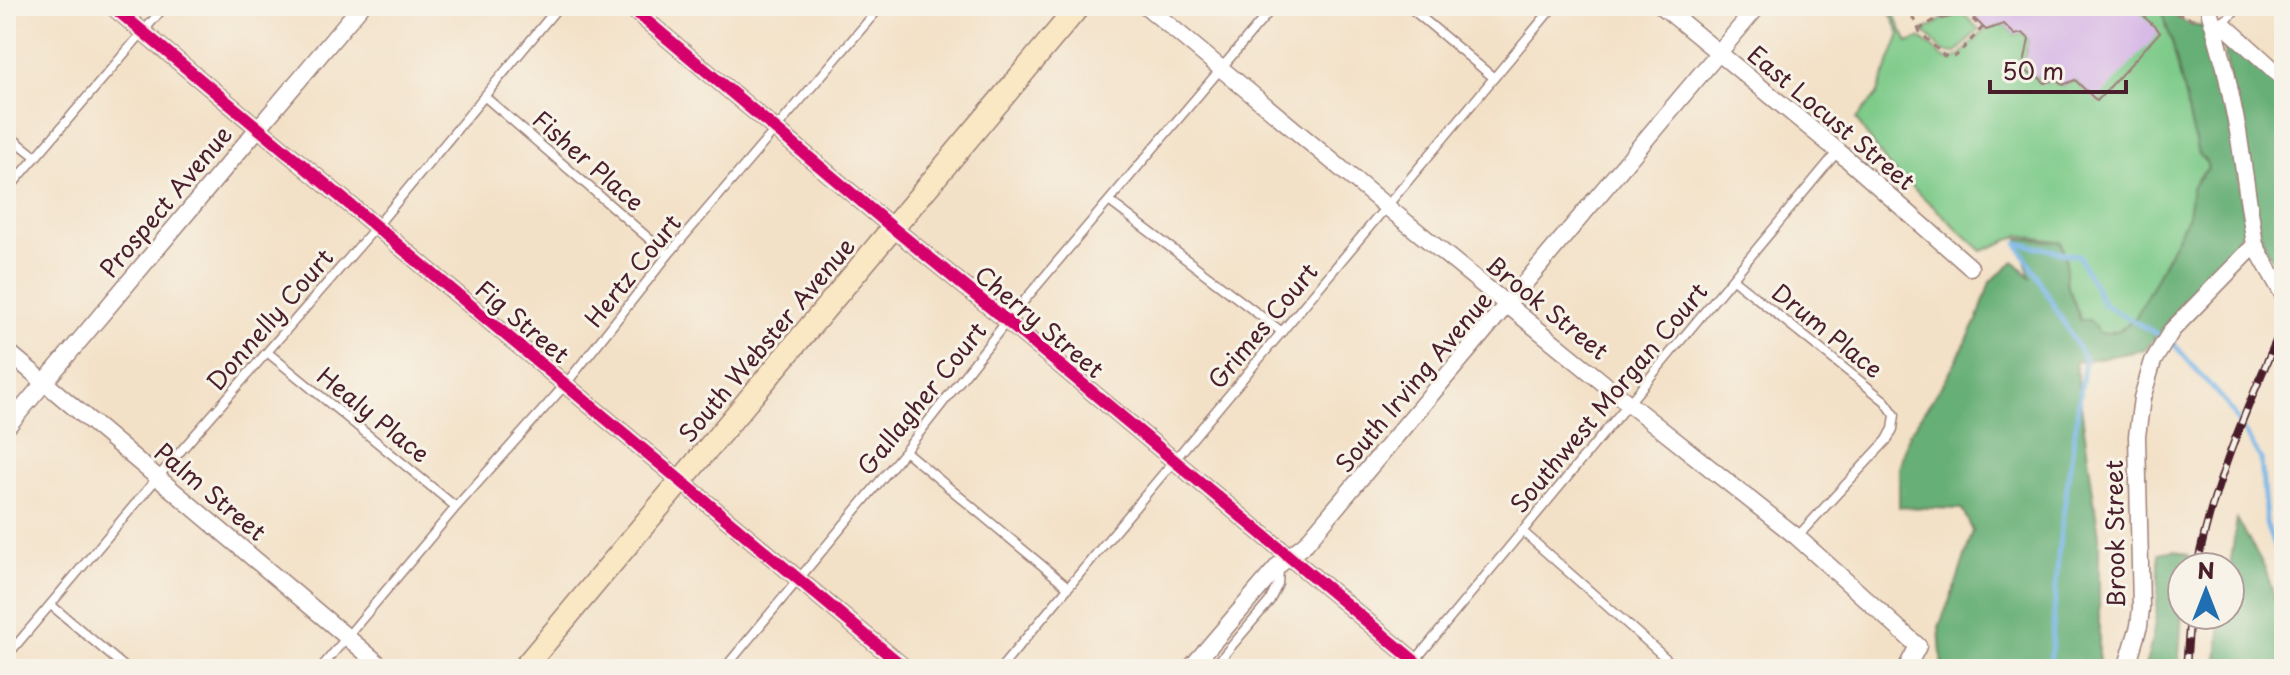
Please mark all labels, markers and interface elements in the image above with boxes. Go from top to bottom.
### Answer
street label: East Locust Street [1740,36,1924,198]
scale bar [1990,44,2126,94]
text: 50 m [2002,52,2064,88]
street label: Fisher Place [525,101,653,219]
street label: Prospect Avenue [90,117,240,285]
street label: Hertz Court [575,206,689,334]
street label: South Webster Avenue [669,229,863,449]
street label: Donnelly Court [197,240,341,398]
street label: Brook Street [1479,246,1617,368]
street label: Grimes Court [1198,254,1326,396]
street label: Cherry Street [967,256,1113,386]
street label: Fig Street [468,271,578,371]
street label: Southwest Morgan Court [1501,274,1715,520]
street label: Drum Place [1765,274,1891,386]
street label: South Irving Avenue [1326,282,1500,480]
street label: Gallagher Court [848,313,994,482]
street label: Healy Place [310,357,438,471]
street label: Palm Street [147,433,275,549]
street label: Brook Street [2095,459,2133,608]
north arrow [2166,551,2246,631]
text: N [2197,553,2215,586]

